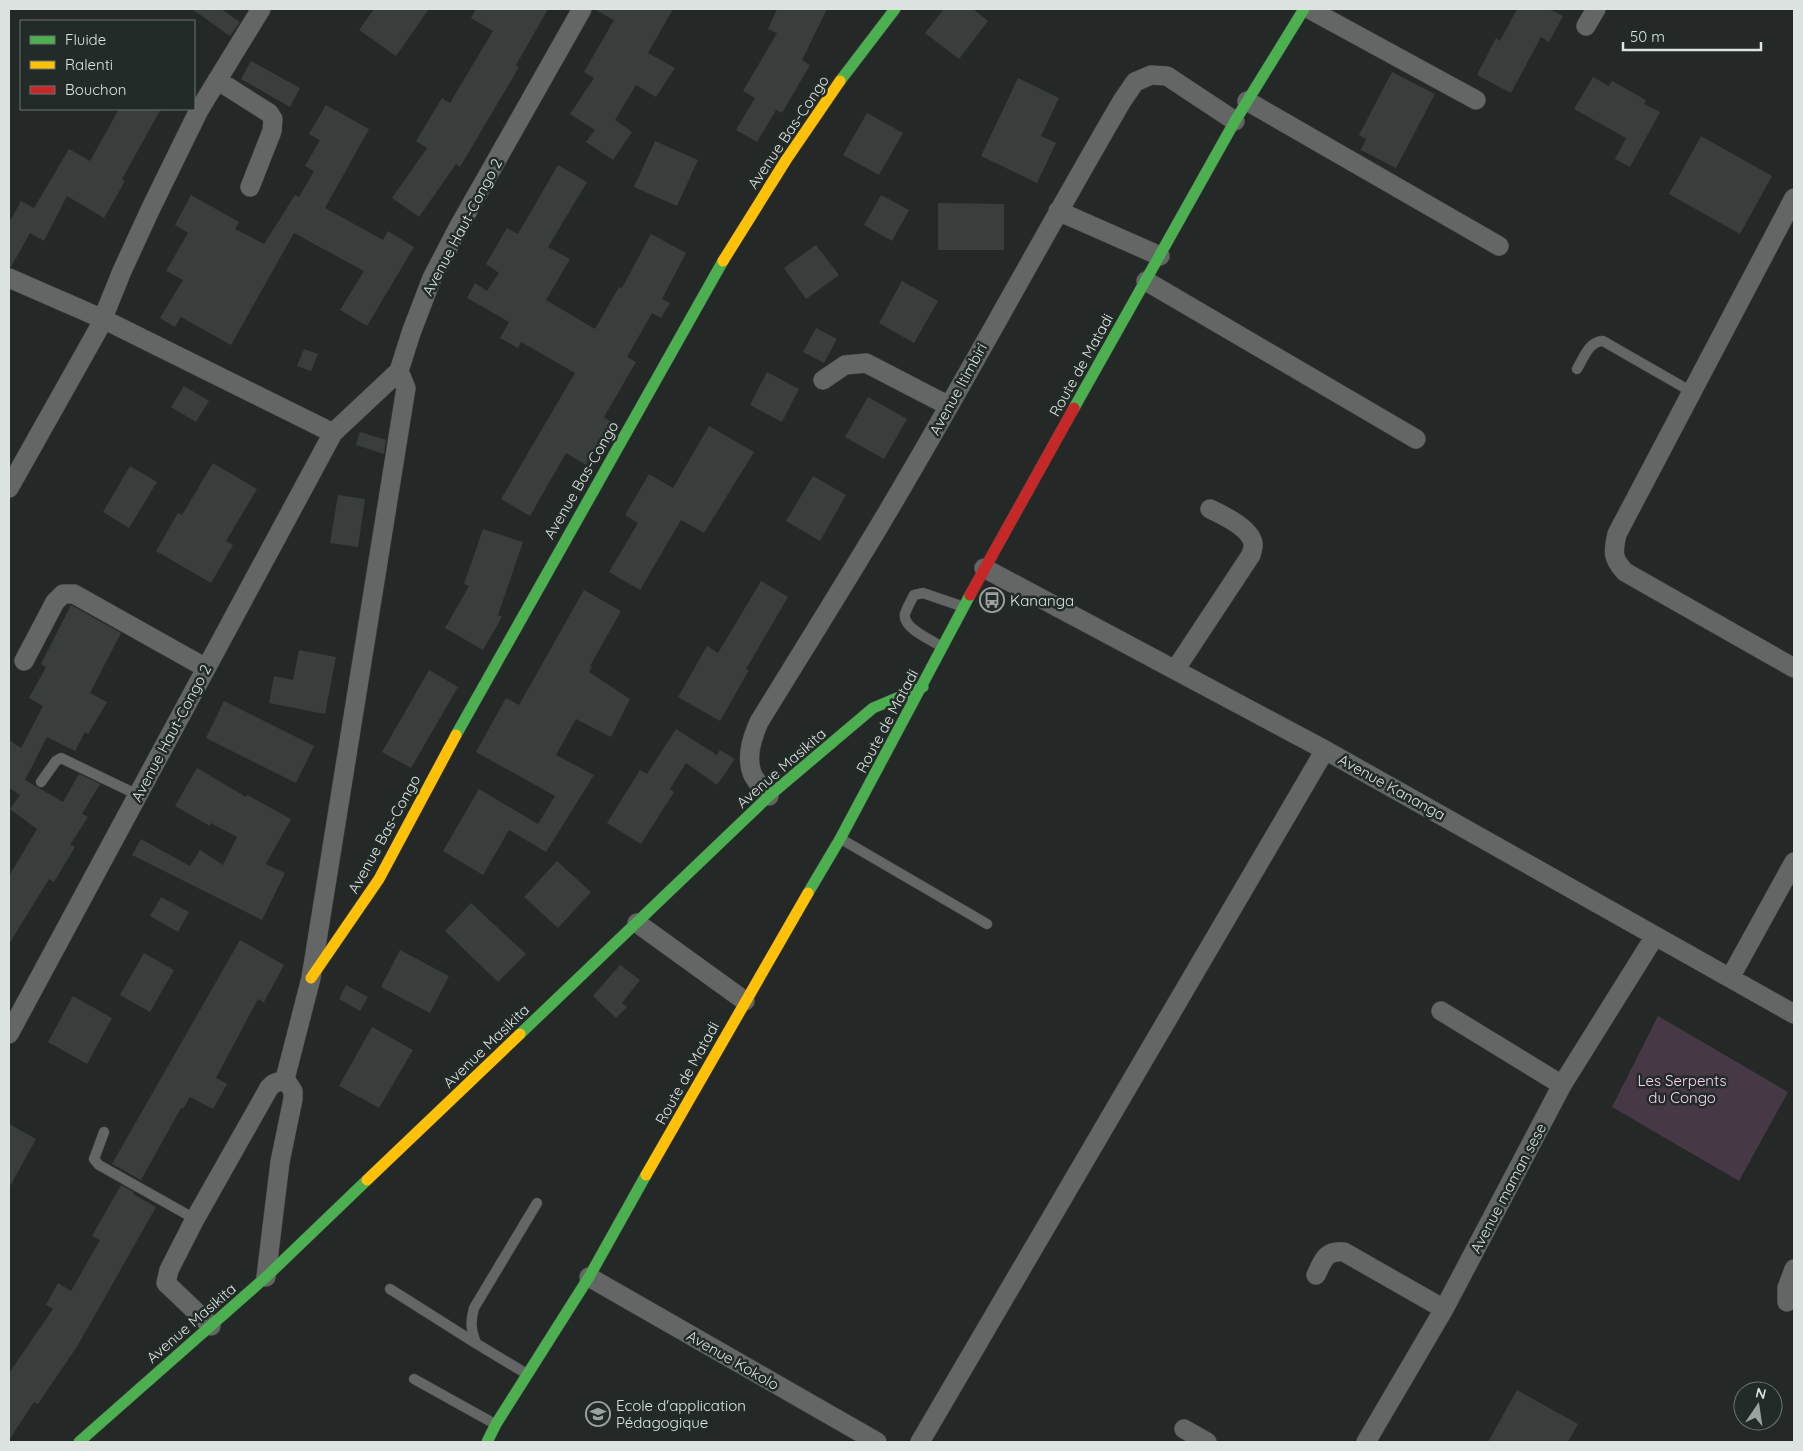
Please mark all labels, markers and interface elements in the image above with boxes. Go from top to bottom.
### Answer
legend [20,20,195,110]
scale bar [1623,20,1760,52]
text: 50 m [1630,27,1665,46]
text: Fluide [65,30,106,49]
text: Ralenti [65,55,113,74]
street label: Avenue Bas-Congo [743,72,833,192]
text: Bouchon [65,80,126,99]
street label: Avenue Haut-Congo 2 [418,155,506,299]
street label: Route de Matadi [1045,310,1117,420]
street label: Avenue Itimbiri [925,340,991,438]
street label: Avenue Bas-Congo [540,418,622,542]
bus stop icon: Kananga [979,587,1005,613]
place label: Kananga [1010,591,1074,610]
street label: Avenue Haut-Congo 2 [127,661,215,805]
street label: Route de Matadi [852,666,922,776]
street label: Avenue Masikita [732,724,830,812]
street label: Avenue Kananga [1335,750,1449,824]
street label: Avenue Bas-Congo [344,771,424,897]
street label: Avenue Masikita [439,1000,533,1092]
street label: Route de Matadi [651,1018,723,1128]
park label: Les Serpents du Congo [1638,1071,1726,1107]
street label: Avenue maman sese [1466,1120,1550,1256]
street label: Avenue Masikita [142,1279,240,1367]
street label: Avenue Kokolo [683,1326,783,1394]
north arrow [1733,1381,1783,1431]
text: N [1754,1383,1768,1403]
place label: Ecole d'application Pédagogique [616,1396,746,1432]
school or university icon: Ecole d'application Pédagogique [585,1401,611,1427]

